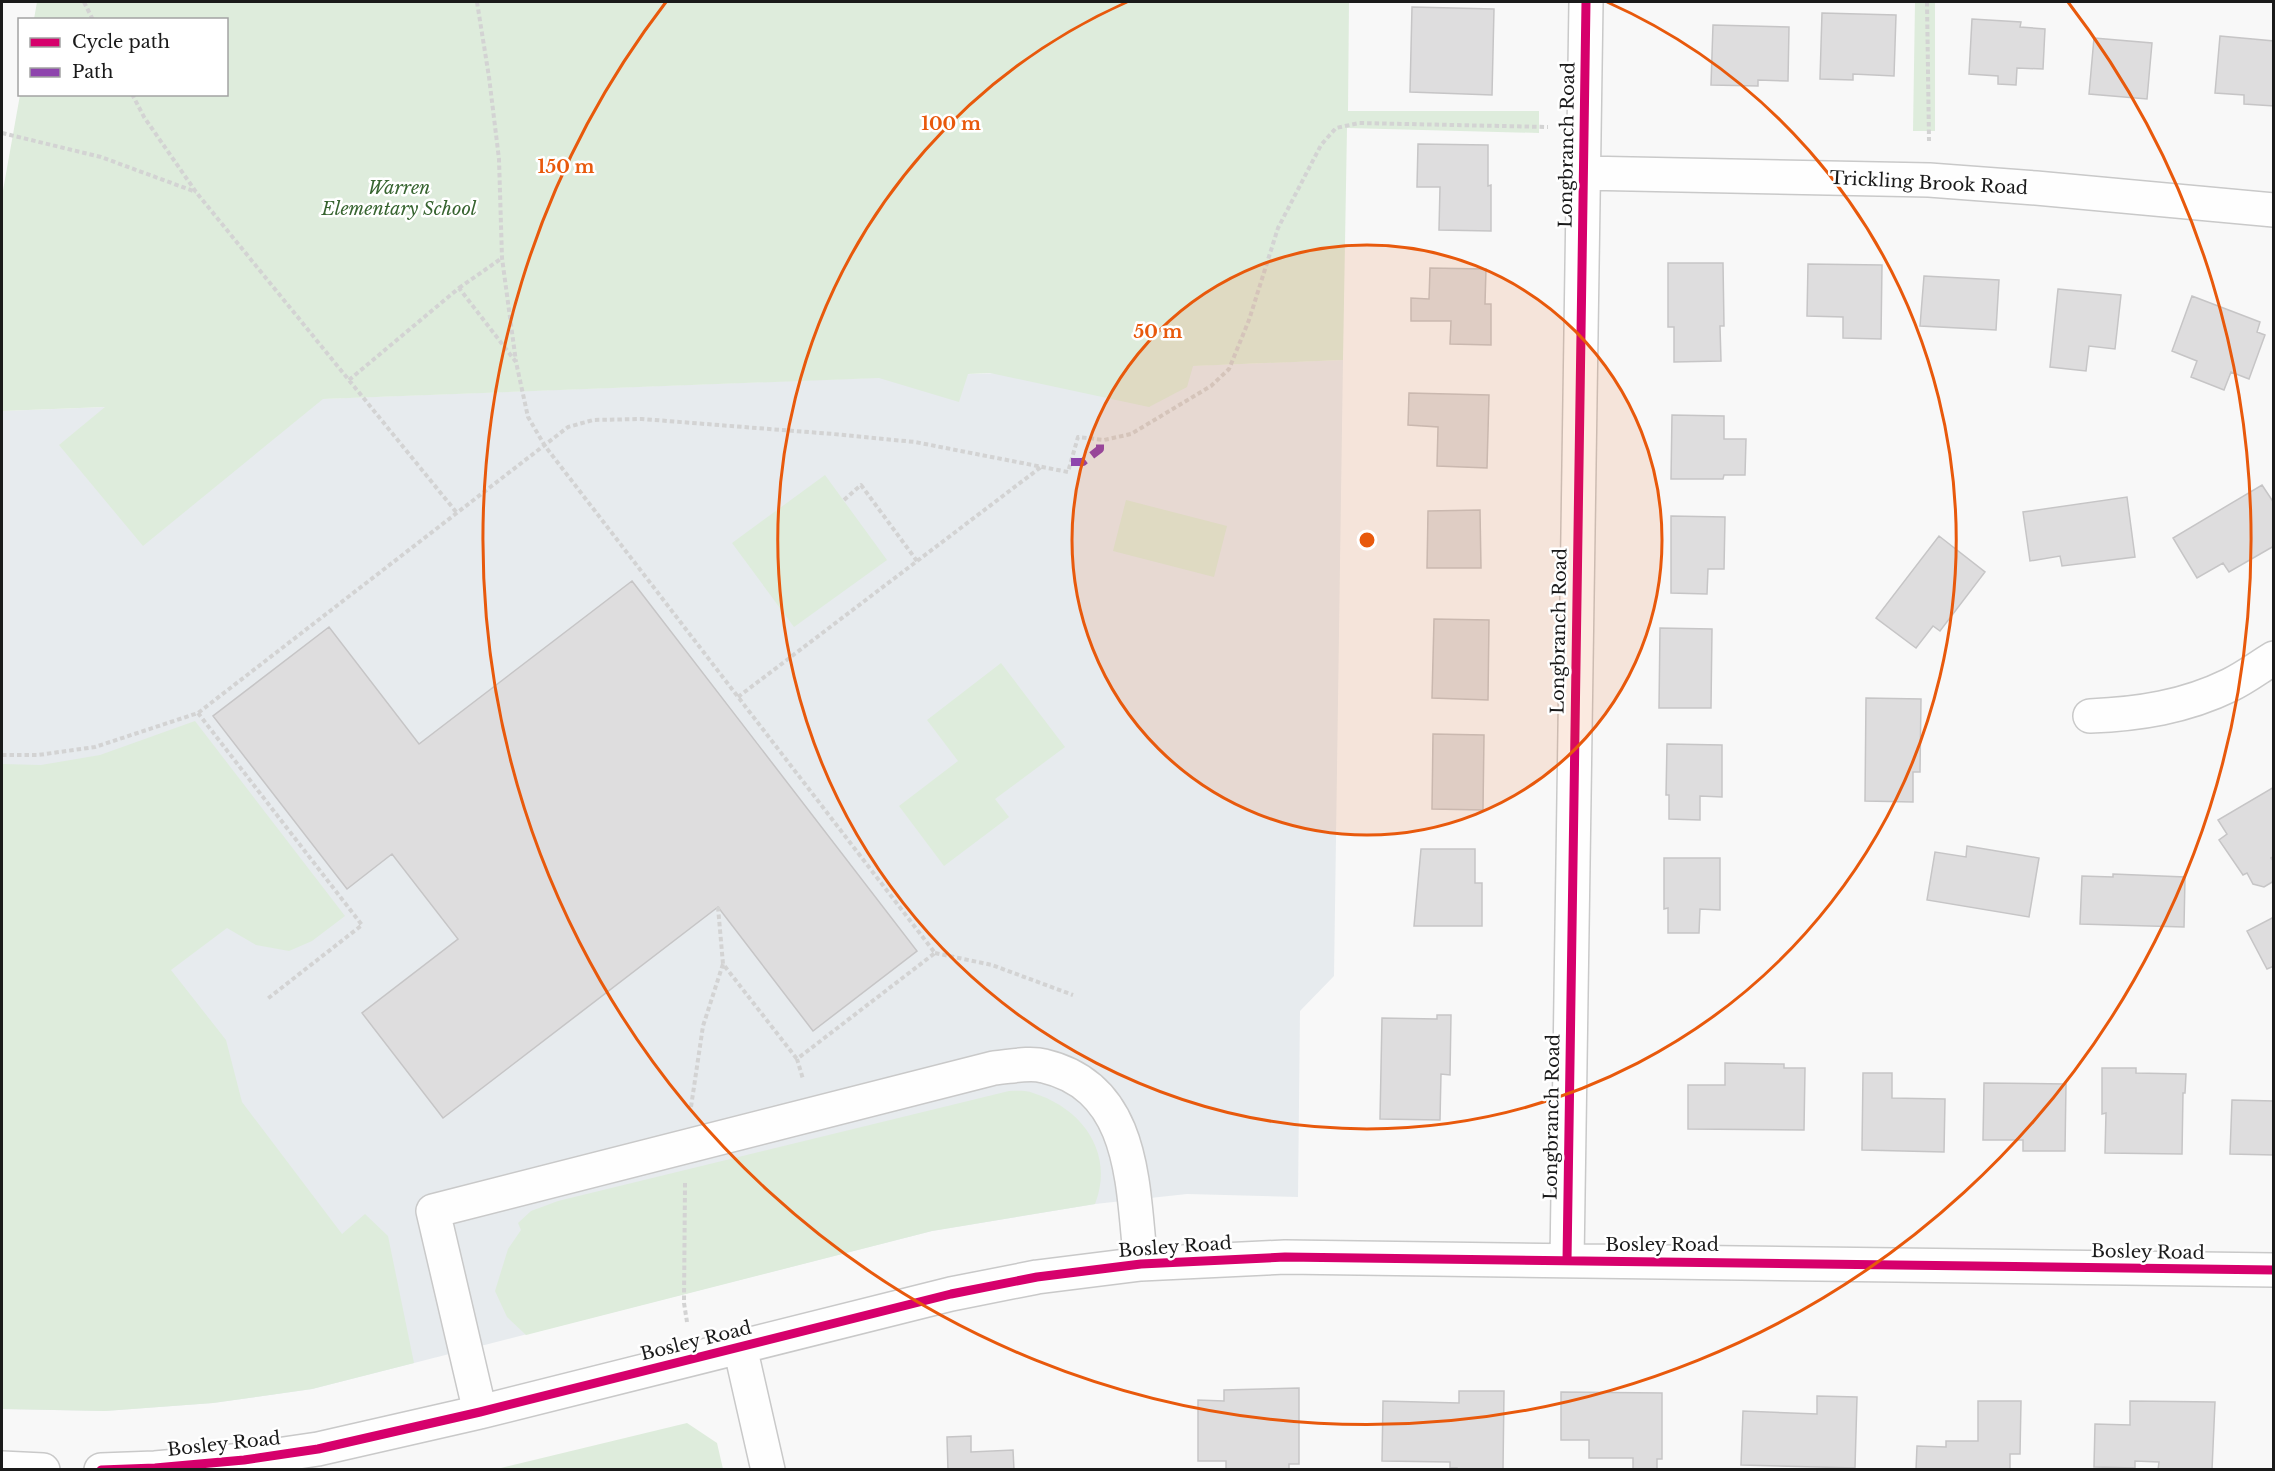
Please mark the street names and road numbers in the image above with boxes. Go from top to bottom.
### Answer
street label: Longbranch Road [1555,62,1579,228]
street label: Trickling Brook Road [1829,167,2029,199]
street label: Longbranch Road [1547,548,1571,714]
street label: Longbranch Road [1540,1034,1564,1200]
street label: Bosley Road [1118,1232,1232,1262]
street label: Bosley Road [1605,1234,1719,1256]
street label: Bosley Road [2091,1240,2205,1264]
street label: Bosley Road [638,1317,754,1365]
street label: Bosley Road [166,1427,282,1461]

